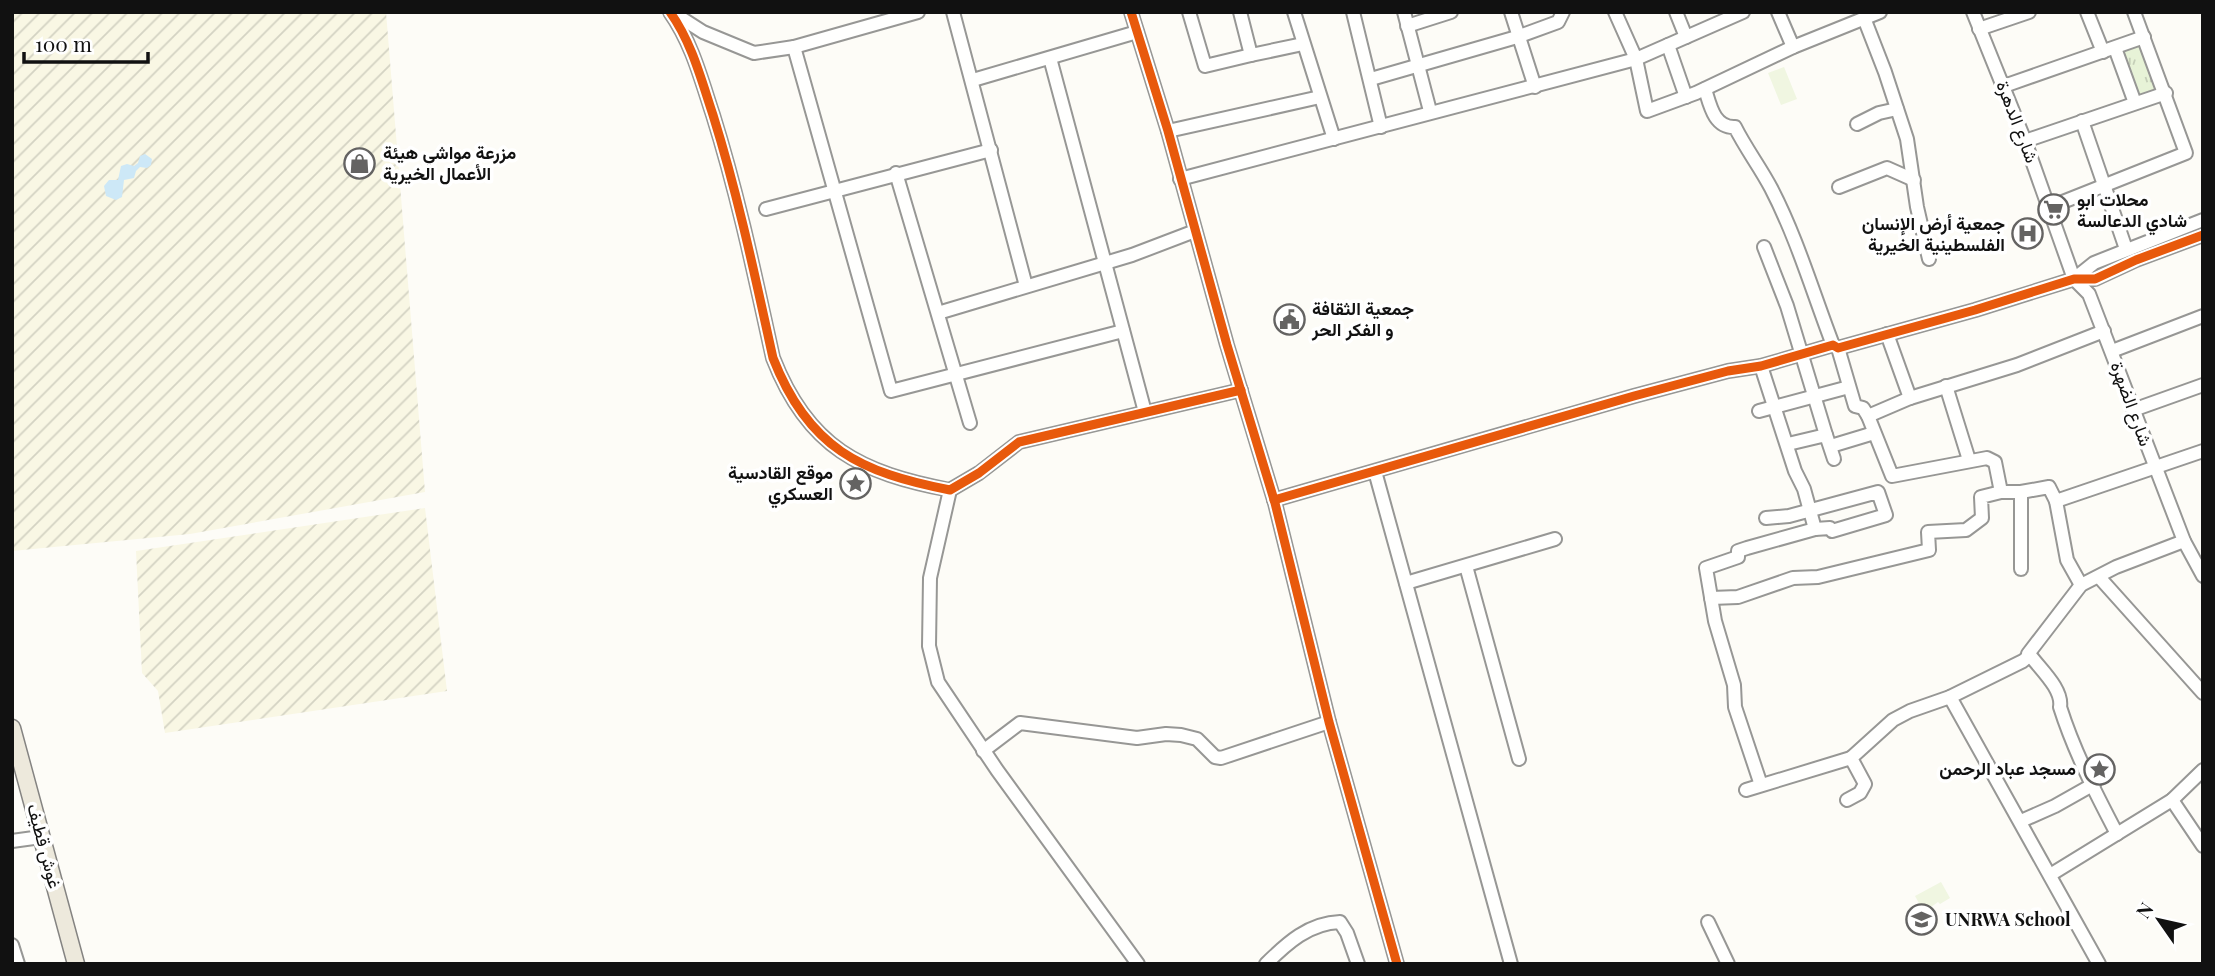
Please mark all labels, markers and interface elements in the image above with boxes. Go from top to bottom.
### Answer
scale bar [24,21,149,65]
text: 100 m [35,29,92,57]
street label: شارع الدهرة [1990,77,2045,166]
place label: مزرعة مواشي هيئة الأعمال الخيرية [383,140,517,185]
shop icon: مزرعة مواشي هيئة الأعمال الخيرية [343,146,377,180]
place label: محلات ابو شادي الدعالسة [2077,187,2187,236]
supermarket icon: محلات ابو شادي الدعالسة [2037,193,2071,227]
place label: جمعية أرض الإنسان الفلسطينية الخيرية [1862,211,2005,256]
hospital icon: جمعية أرض الإنسان الفلسطينية الخيرية [2011,217,2045,251]
place label: جمعية الثقافة و الفكر الحر [1311,296,1414,341]
public building icon: جمعية الثقافة و الفكر الحر [1272,302,1306,336]
street label: شارع الضهرة [2105,358,2158,450]
place label: موقع القادسية العسكري [728,460,833,509]
place icon: موقع القادسية العسكري [839,466,873,500]
place icon: مسجد عباد الرحمن [2082,752,2116,786]
place label: مسجد عباد الرحمن [1939,756,2076,780]
street label: غوش قطيف [22,801,68,891]
north arrow [2124,885,2194,955]
text: N [2129,897,2159,923]
school or university icon: UNRWA School [1905,903,1939,937]
place label: UNRWA School [1945,907,2071,931]

